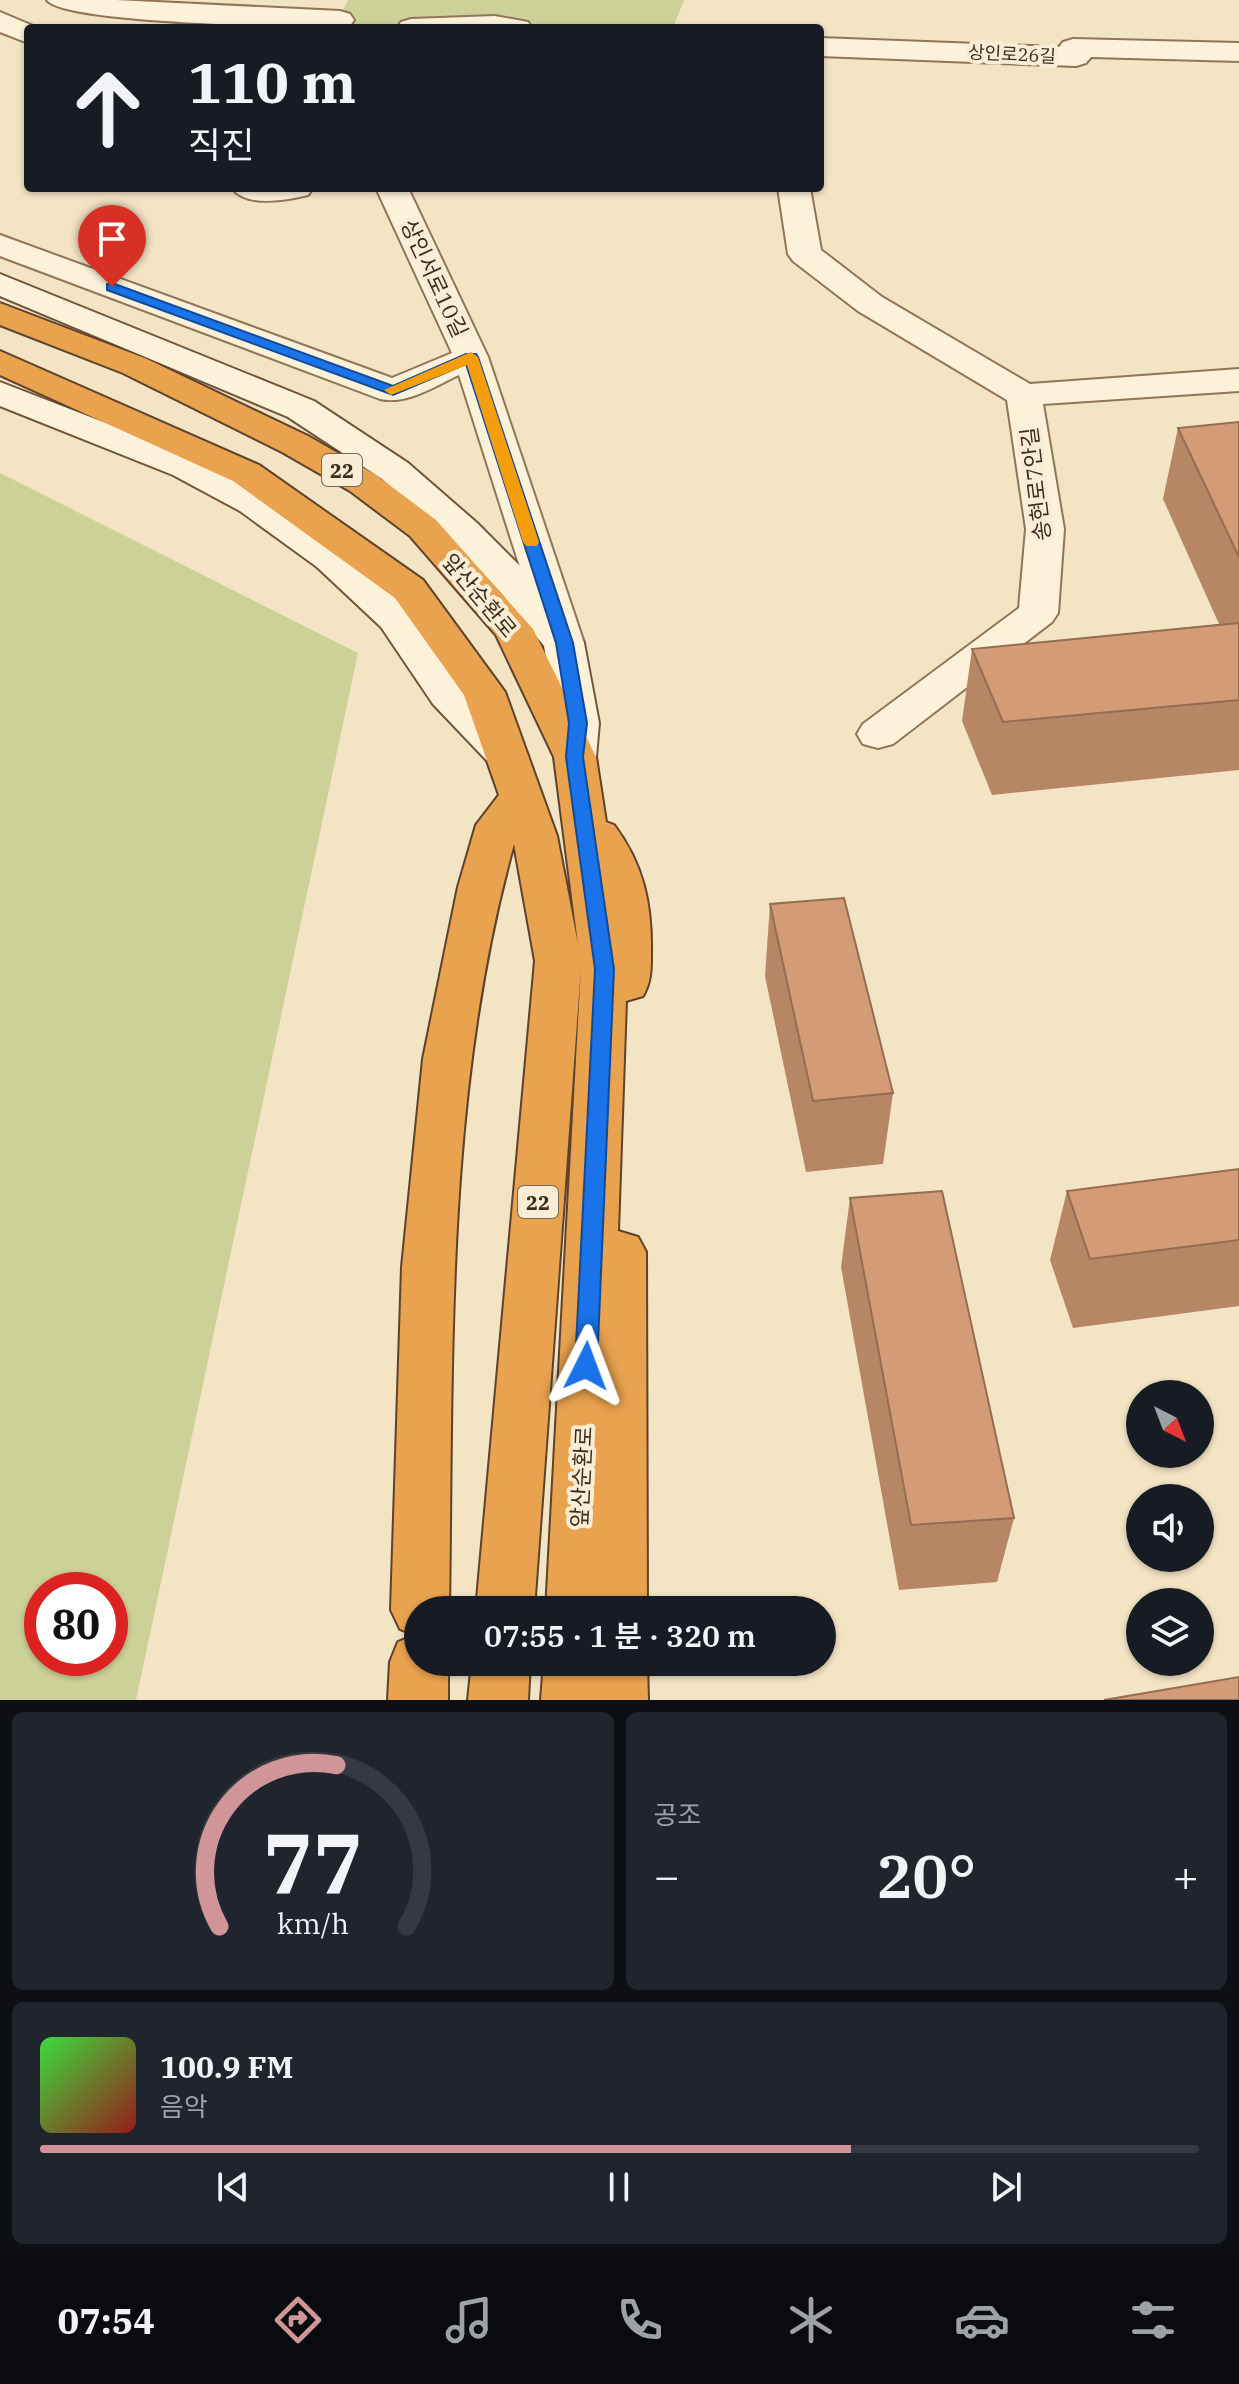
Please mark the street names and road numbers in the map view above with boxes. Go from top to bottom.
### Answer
street label: 상인로26길 [968,40,1056,68]
street label: 상인서로10길 [395,214,475,342]
street label: 송현로7안길 [1014,425,1056,543]
road number: 22 [322,454,362,486]
street label: 앞산순환로 [436,547,524,643]
road number: 22 [518,1186,558,1218]
street label: 앞산순환로 [564,1426,598,1528]

